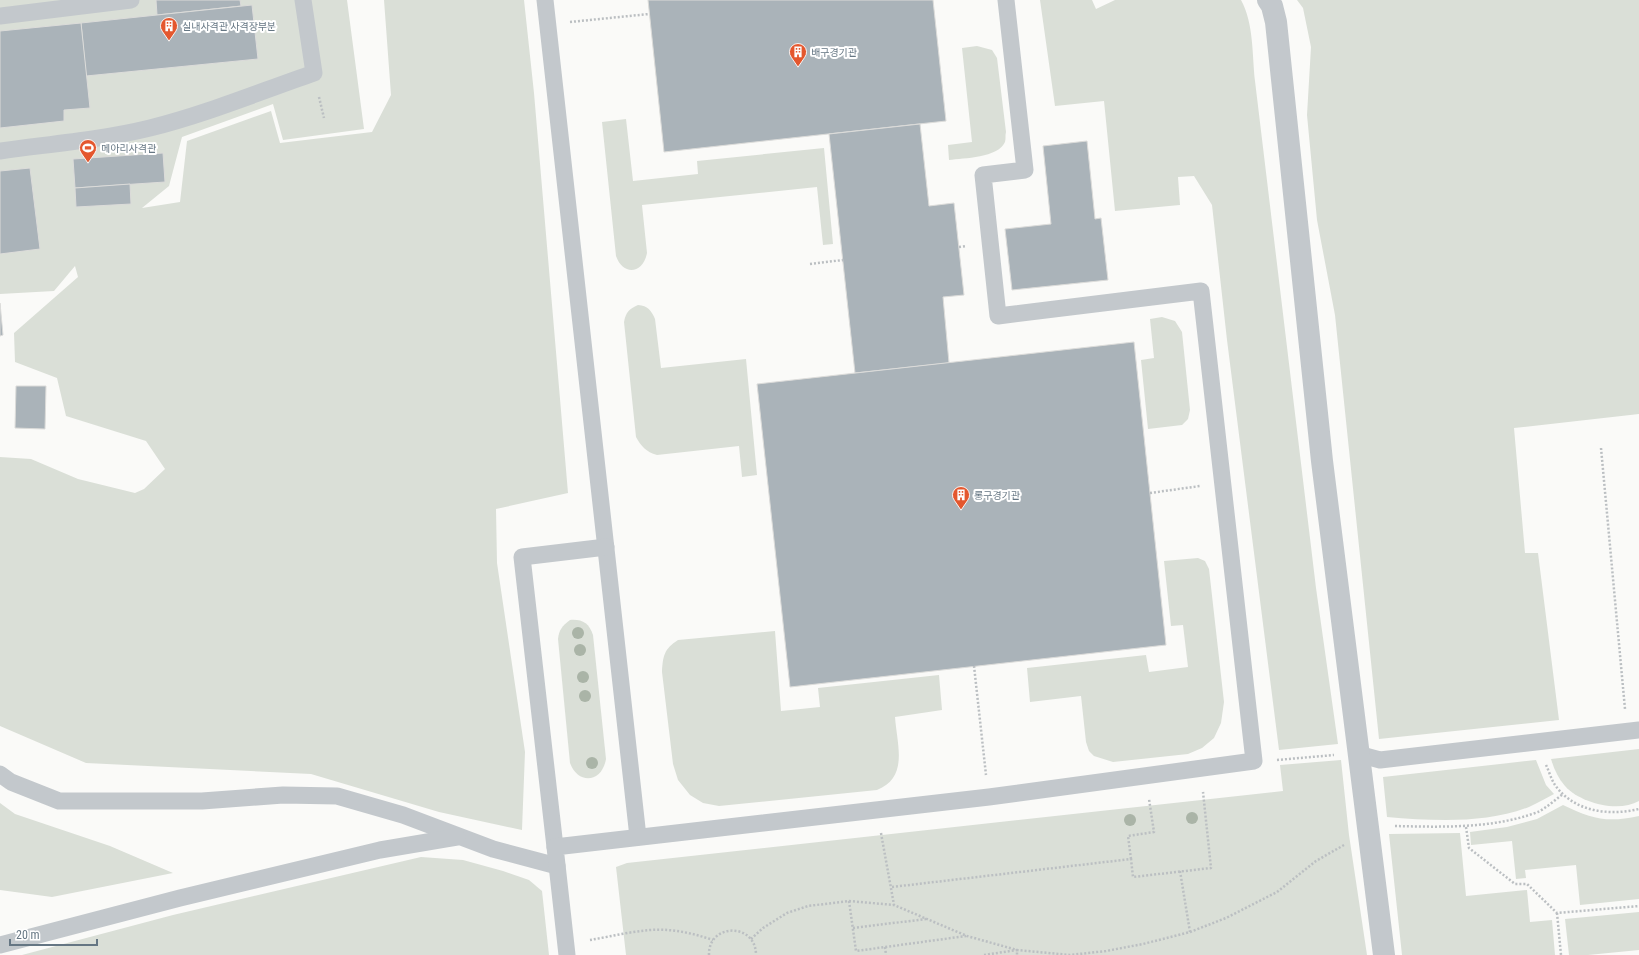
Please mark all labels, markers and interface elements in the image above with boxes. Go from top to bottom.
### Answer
building icon: 실내사격관 사격장부분 [159,16,179,41]
place label: 실내사격관 사격장부분 [182,21,276,32]
building icon: 배구경기관 [788,42,808,67]
place label: 배구경기관 [811,47,858,58]
sports icon: 메아리사격관 [78,138,98,163]
place label: 메아리사격관 [101,143,157,154]
building icon: 롱구경기관 [951,485,971,510]
place label: 롱구경기관 [974,490,1021,501]
scale bar [10,921,97,947]
text: 20 m [16,928,40,942]

